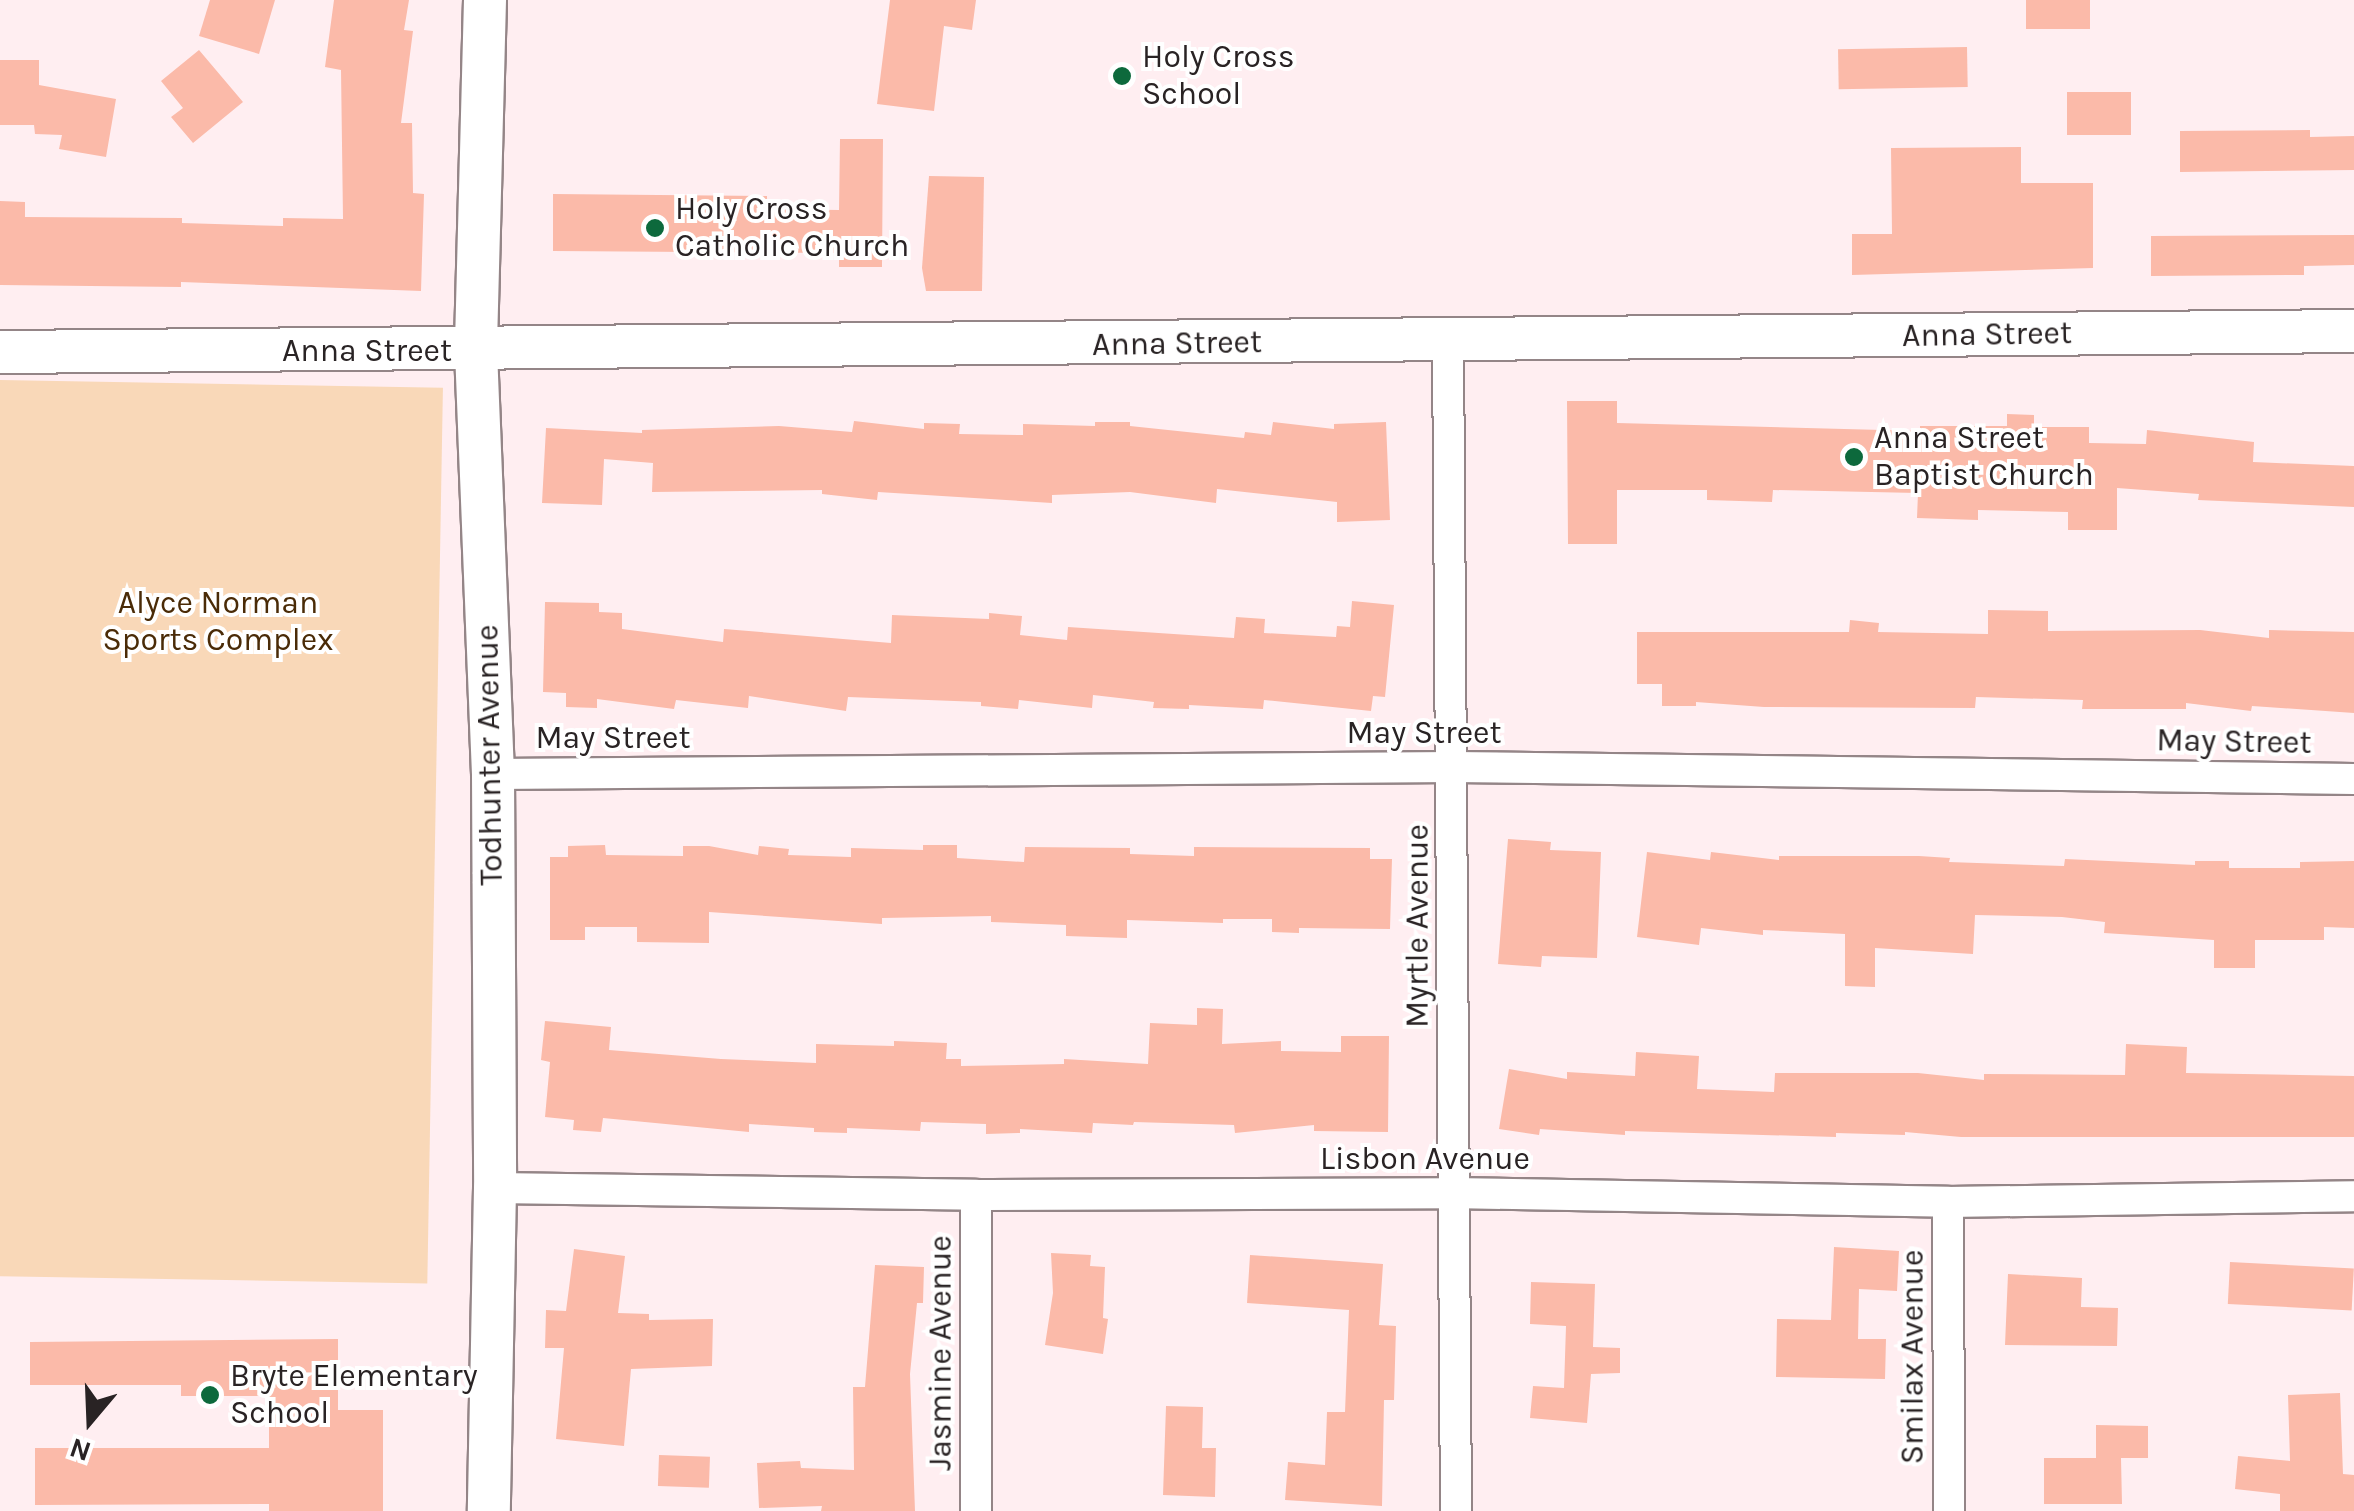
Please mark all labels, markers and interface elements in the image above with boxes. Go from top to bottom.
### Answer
place label: Holy Cross School [1142,39,1295,114]
marker: Holy Cross School [1111,65,1133,87]
place label: Holy Cross Catholic Church [675,191,909,266]
marker: Holy Cross Catholic Church [644,217,666,239]
street label: Anna Street [1902,314,2072,356]
street label: Anna Street [1092,323,1262,365]
street label: Anna Street [282,332,452,370]
place label: Anna Street Baptist Church [1874,420,2094,495]
marker: Anna Street Baptist Church [1843,446,1865,468]
park label: Alyce Norman Sports Complex [102,585,334,660]
street label: Todhunter Avenue [469,624,511,886]
street label: May Street [1346,714,1502,752]
street label: May Street [535,719,691,757]
street label: May Street [2156,721,2312,763]
street label: Myrtle Avenue [1399,824,1437,1028]
street label: Lisbon Avenue [1320,1140,1530,1178]
street label: Jasmine Avenue [922,1235,960,1471]
street label: Smilax Avenue [1894,1250,1932,1464]
place label: Bryte Elementary School [230,1358,478,1433]
north arrow [40,1371,140,1471]
marker: Bryte Elementary School [199,1384,221,1406]
text: N [65,1431,95,1469]

